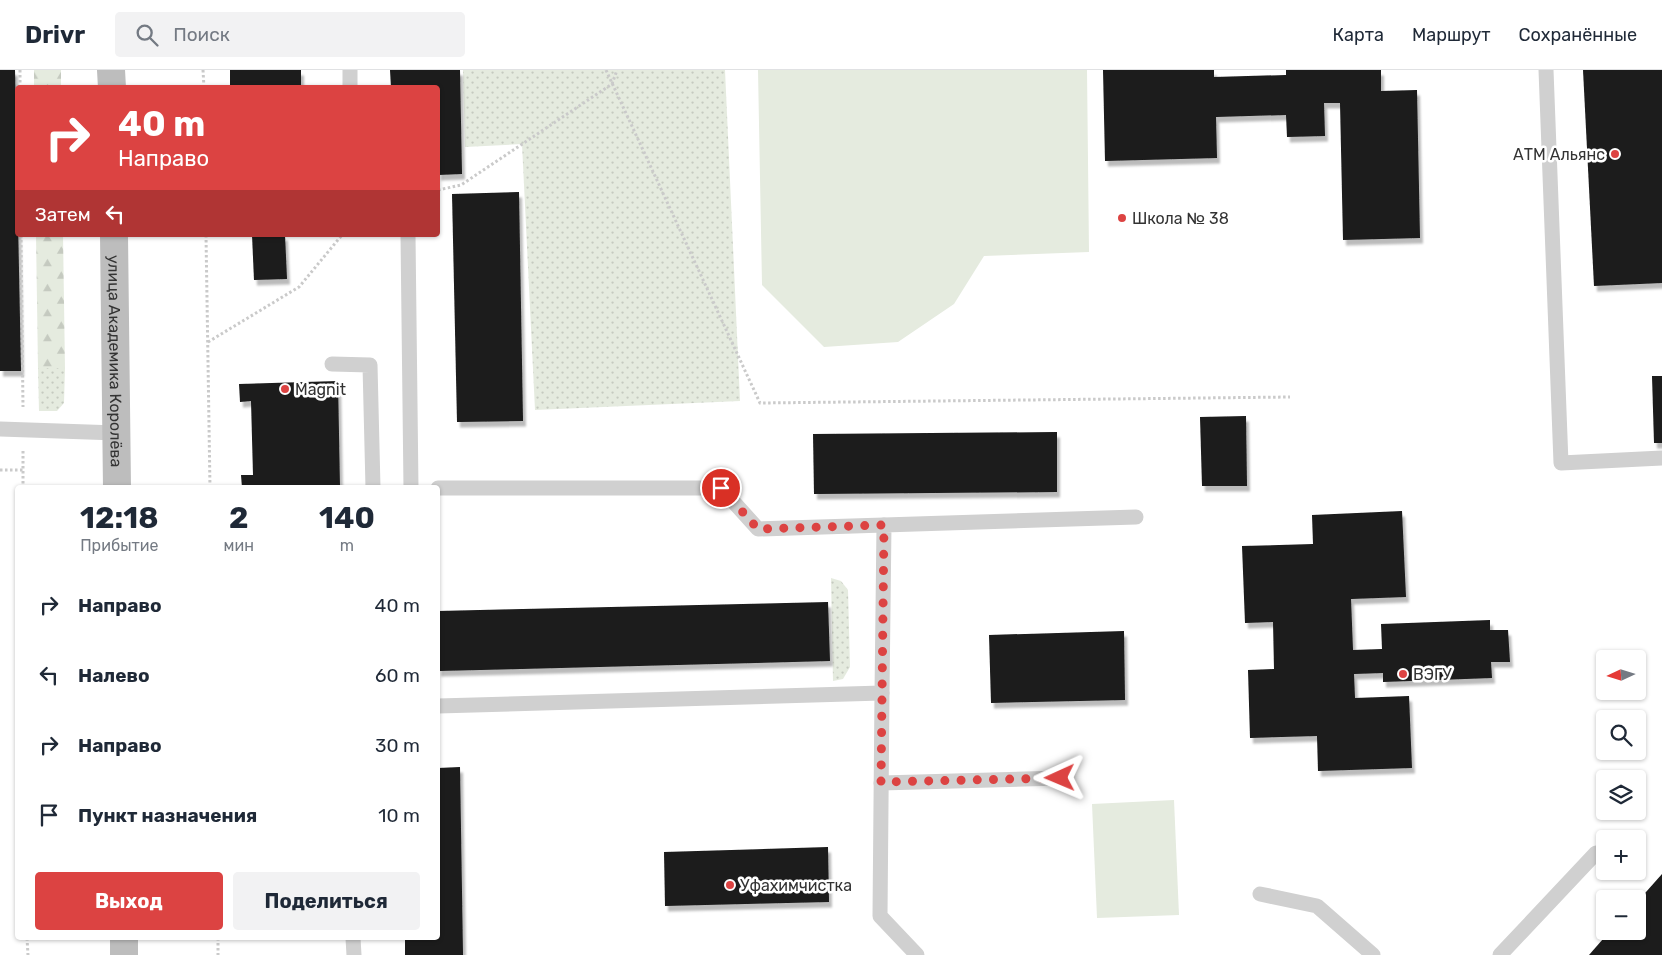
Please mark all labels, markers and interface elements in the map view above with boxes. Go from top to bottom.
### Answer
search box [115,12,465,57]
text: Drivr [25,21,85,49]
icon: search [133,21,161,49]
text: Поиск [173,23,230,46]
text: Карта [1333,24,1384,46]
text: Маршрут [1412,24,1491,46]
text: Сохранённые [1519,24,1637,46]
text: 40 m [118,103,205,145]
icon: right [35,105,100,170]
text: Направо [118,145,209,172]
place label: АТМ Альянс [1513,145,1605,164]
marker: АТМ Альянс [1609,148,1621,160]
icon: left [101,200,129,228]
text: Затем [35,203,91,226]
place label: Школа № 38 [1132,209,1229,228]
marker: Школа № 38 [1116,212,1128,224]
street label: улица Академика Королёва [105,255,126,467]
place label: Magnit [295,380,346,399]
marker: Magnit [279,383,291,395]
pin [700,467,742,509]
icon: arrive [707,474,735,502]
text: 12:18 [80,500,158,536]
text: 2 [229,500,249,536]
text: 140 [319,500,375,536]
text: Прибытие [80,536,158,555]
text: мин [224,536,254,555]
text: m [340,536,354,555]
icon: right [35,591,63,619]
text: Направо [78,594,162,617]
text: 40 m [375,594,420,617]
north arrow [1596,650,1646,700]
map controls [1596,650,1646,940]
icon: left [35,661,63,689]
text: Налево [78,664,150,687]
text: 60 m [375,664,420,687]
place label: ВЭГУ [1413,665,1452,684]
marker: ВЭГУ [1397,668,1409,680]
button: search [1596,710,1646,760]
icon: right [35,731,63,759]
text: Направо [78,734,162,757]
text: 30 m [375,734,420,757]
position arrow [1033,751,1085,803]
button: layers [1596,770,1646,820]
icon: arrive [35,801,63,829]
text: Пункт назначения [78,804,257,827]
text: 10 m [378,804,420,827]
button: + [1596,830,1646,880]
button: Выход [35,872,223,930]
button: Поделиться [233,872,420,930]
place label: Уфахимчистка [740,876,852,895]
marker: Уфахимчистка [724,879,736,891]
button: − [1596,890,1646,940]

